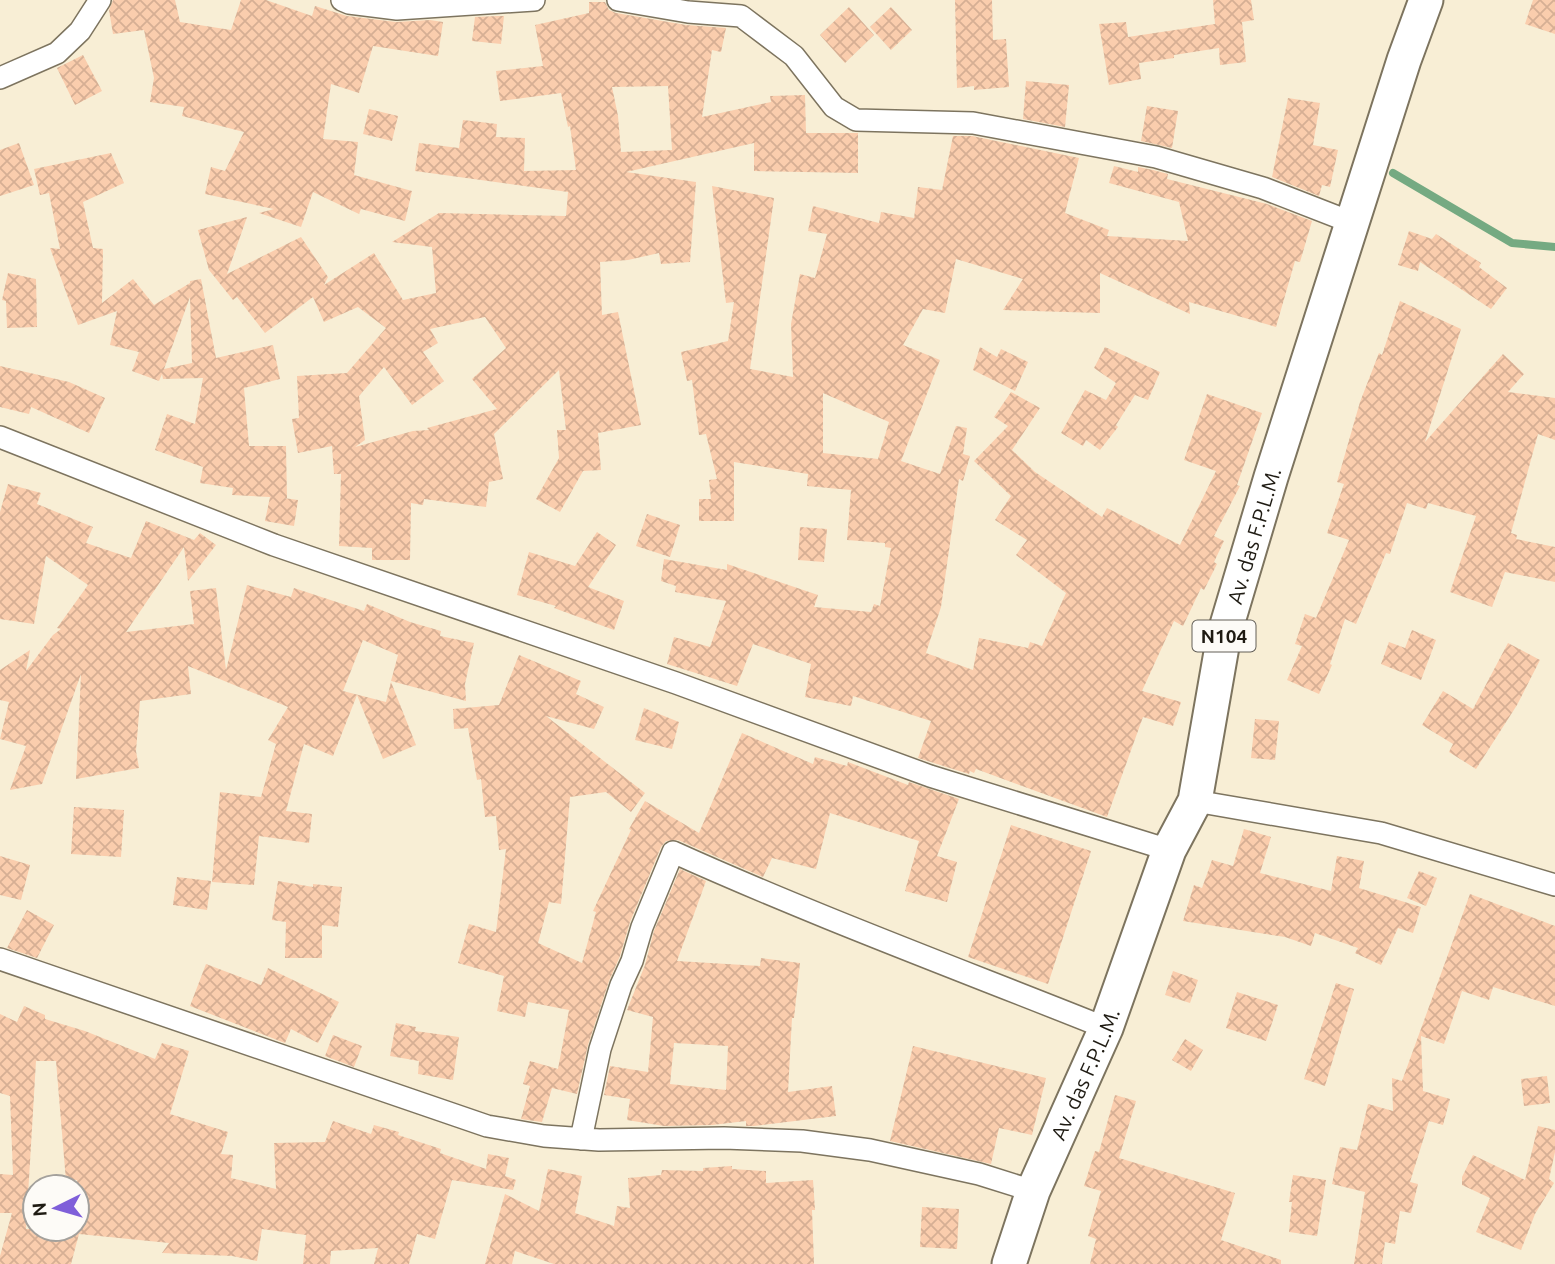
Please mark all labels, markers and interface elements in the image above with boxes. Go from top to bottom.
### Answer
street label: Av. das F.P.L.M. [1222,464,1285,607]
road number: N104 [1192,621,1256,652]
street label: Av. das F.P.L.M. [1046,1005,1124,1143]
north arrow [21,1173,91,1243]
text: N [27,1201,51,1218]

